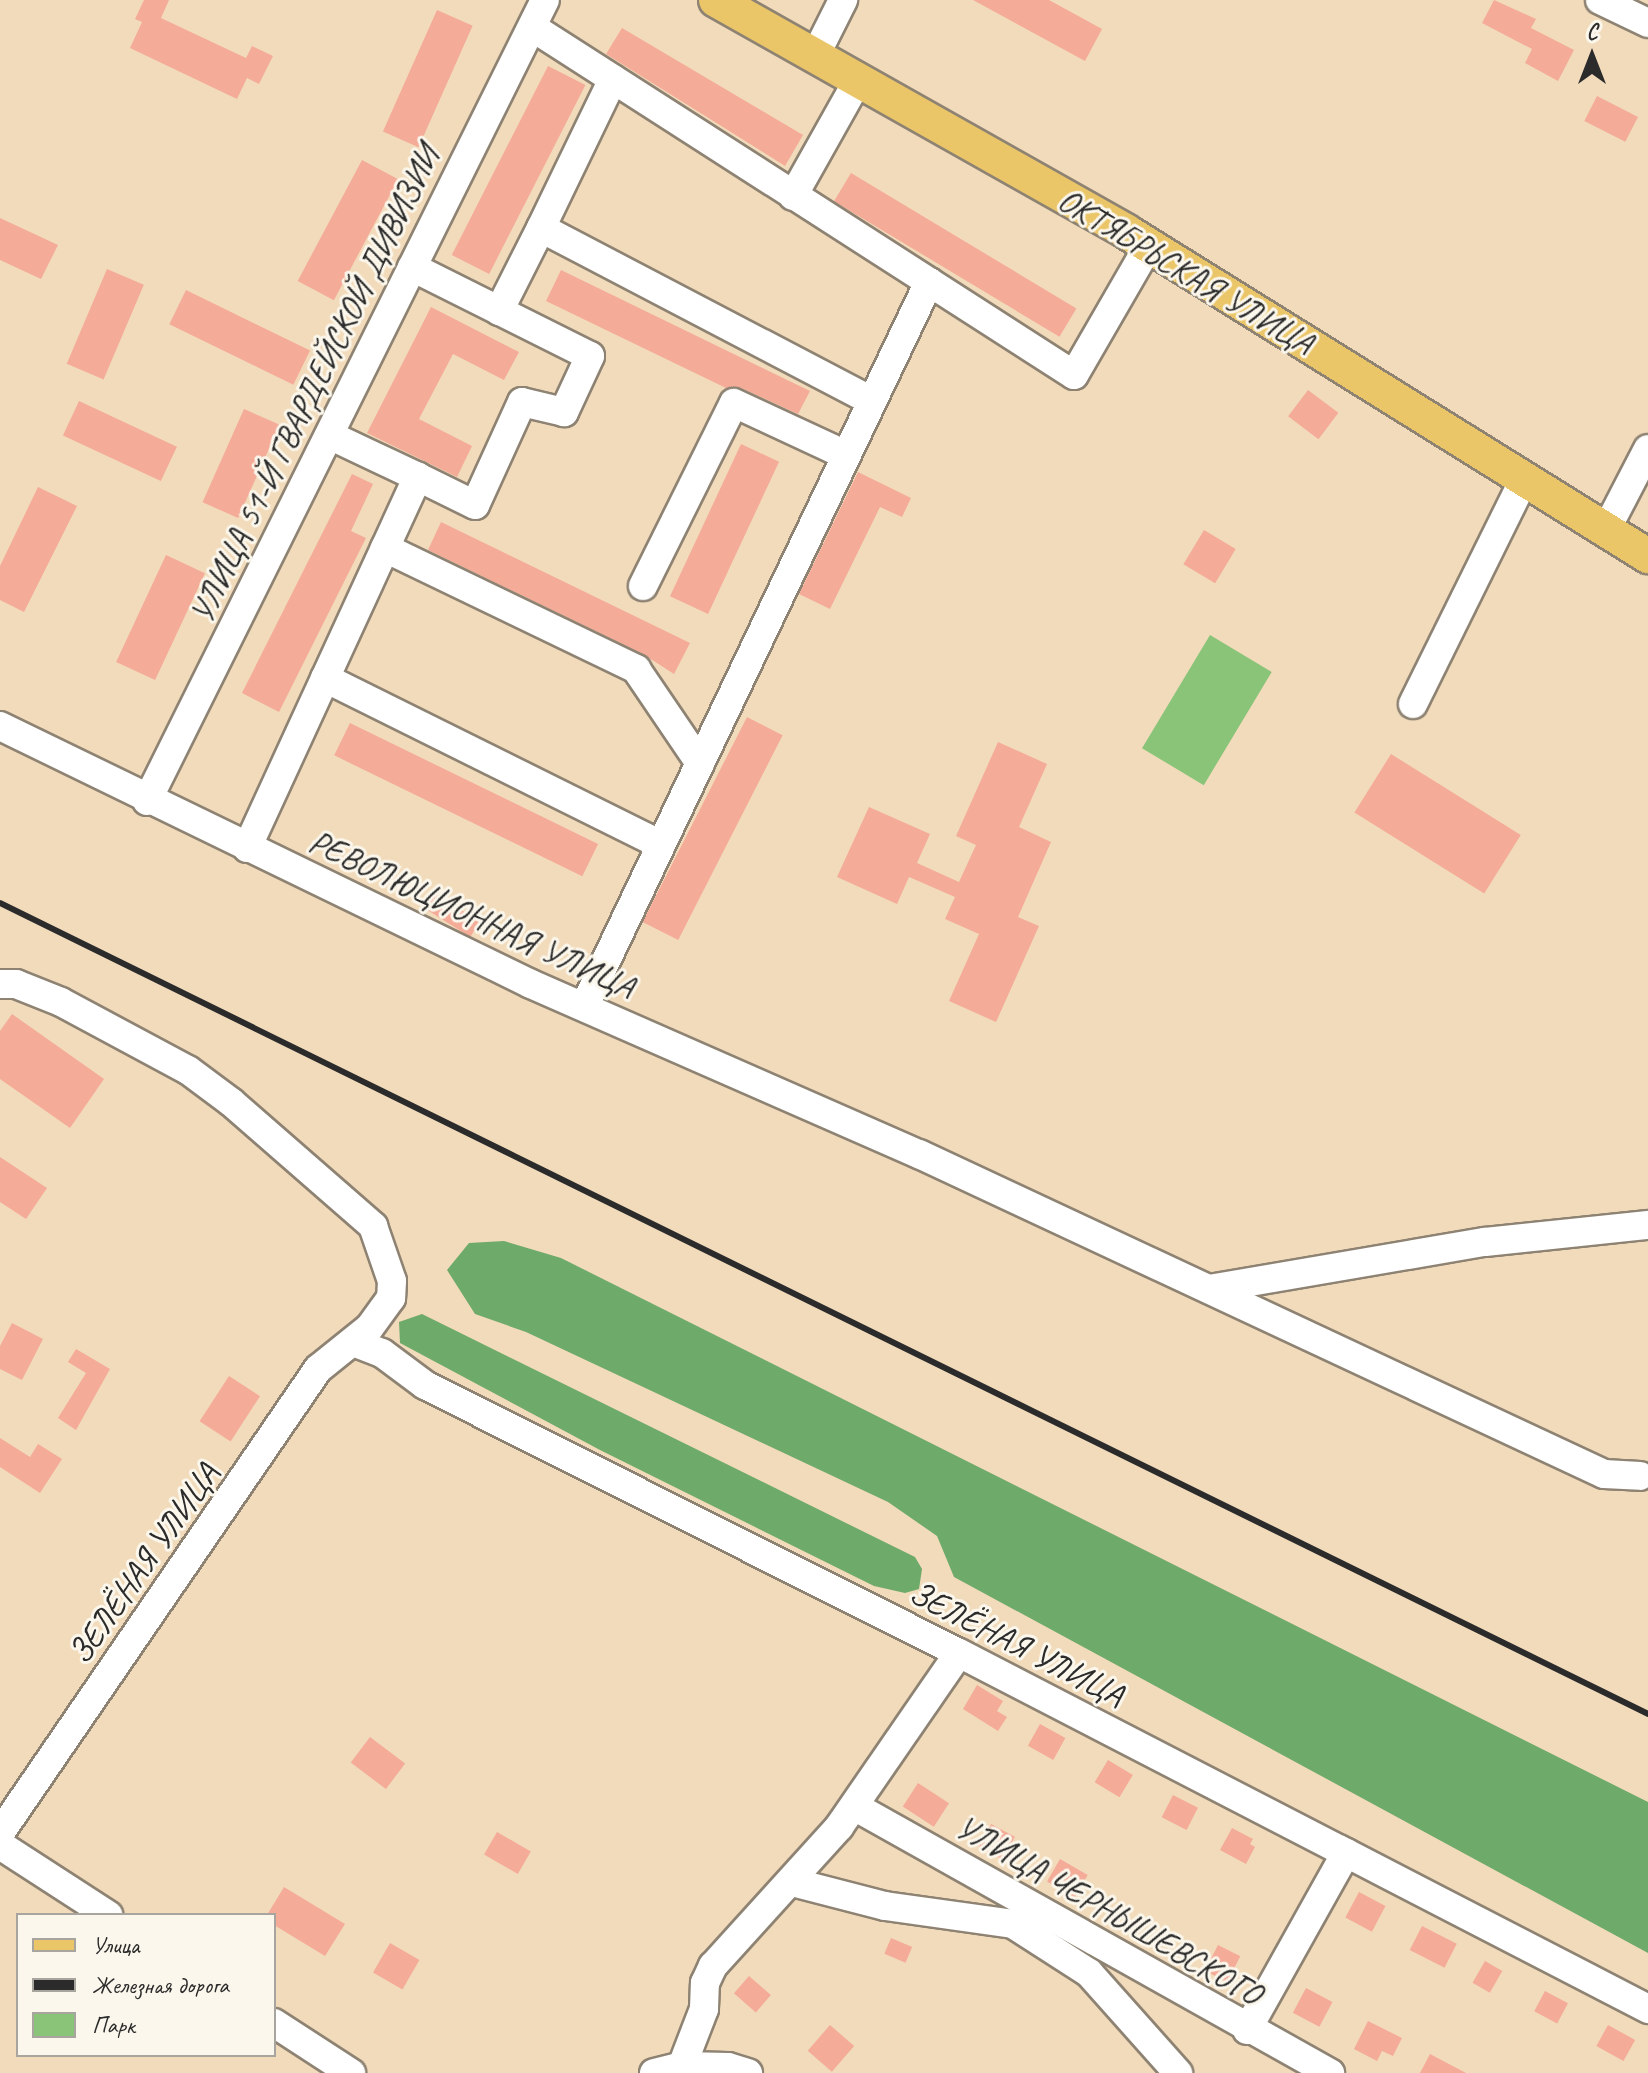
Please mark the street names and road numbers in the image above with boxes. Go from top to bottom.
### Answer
street label: УЛИЦА 51-Й ГВАРДЕЙСКОЙ ДИВИЗИИ [180,139,448,629]
street label: ОКТЯБРЬСКАЯ УЛИЦА [1051,179,1321,363]
street label: РЕВОЛЮЦИОННАЯ УЛИЦА [303,821,641,1007]
street label: ЗЕЛЁНАЯ УЛИЦА [59,1455,227,1671]
street label: ЗЕЛЁНАЯ УЛИЦА [903,1572,1131,1714]
street label: УЛИЦА ЧЕРНЫШЕВСКОГО [949,1806,1269,2014]

